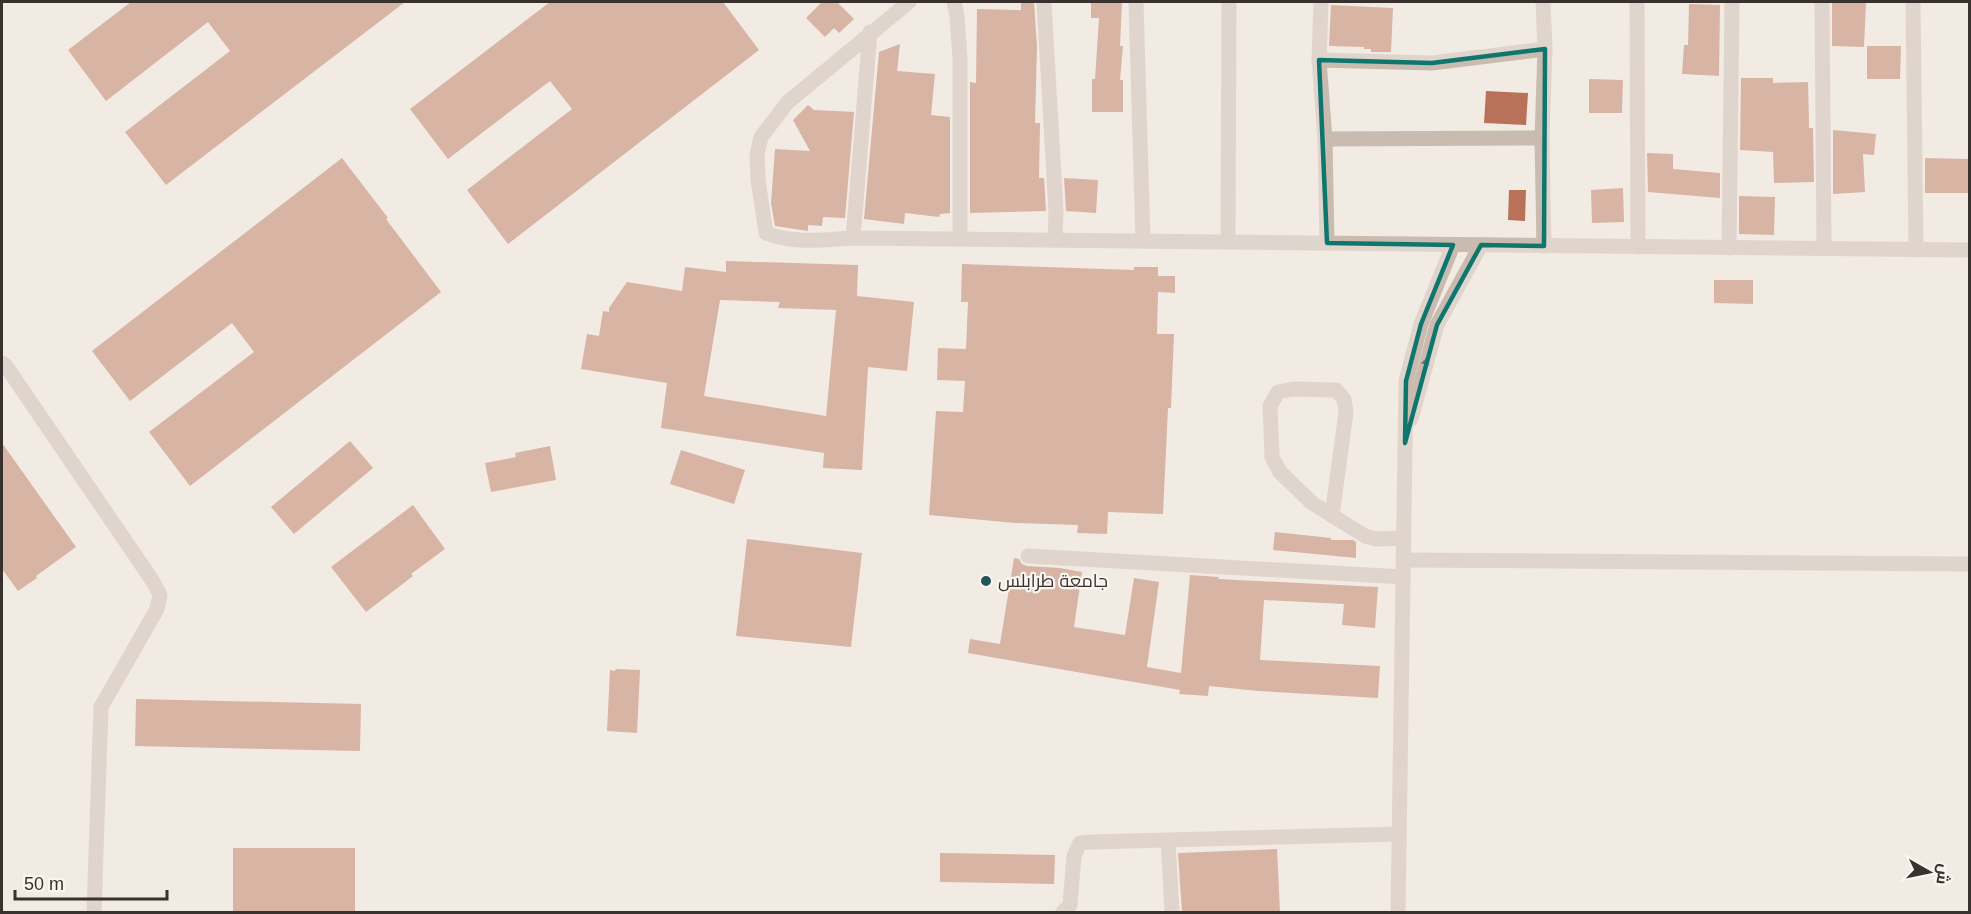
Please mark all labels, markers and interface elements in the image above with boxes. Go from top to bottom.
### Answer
one-way arrow [1421,357,1431,375]
place label: جامعة طرابلس [998,571,1108,592]
marker: جامعة طرابلس [979,574,993,588]
north arrow [1899,842,1959,902]
scale bar [15,863,166,901]
text: ش [1932,863,1953,886]
text: 50 m [24,874,64,894]

